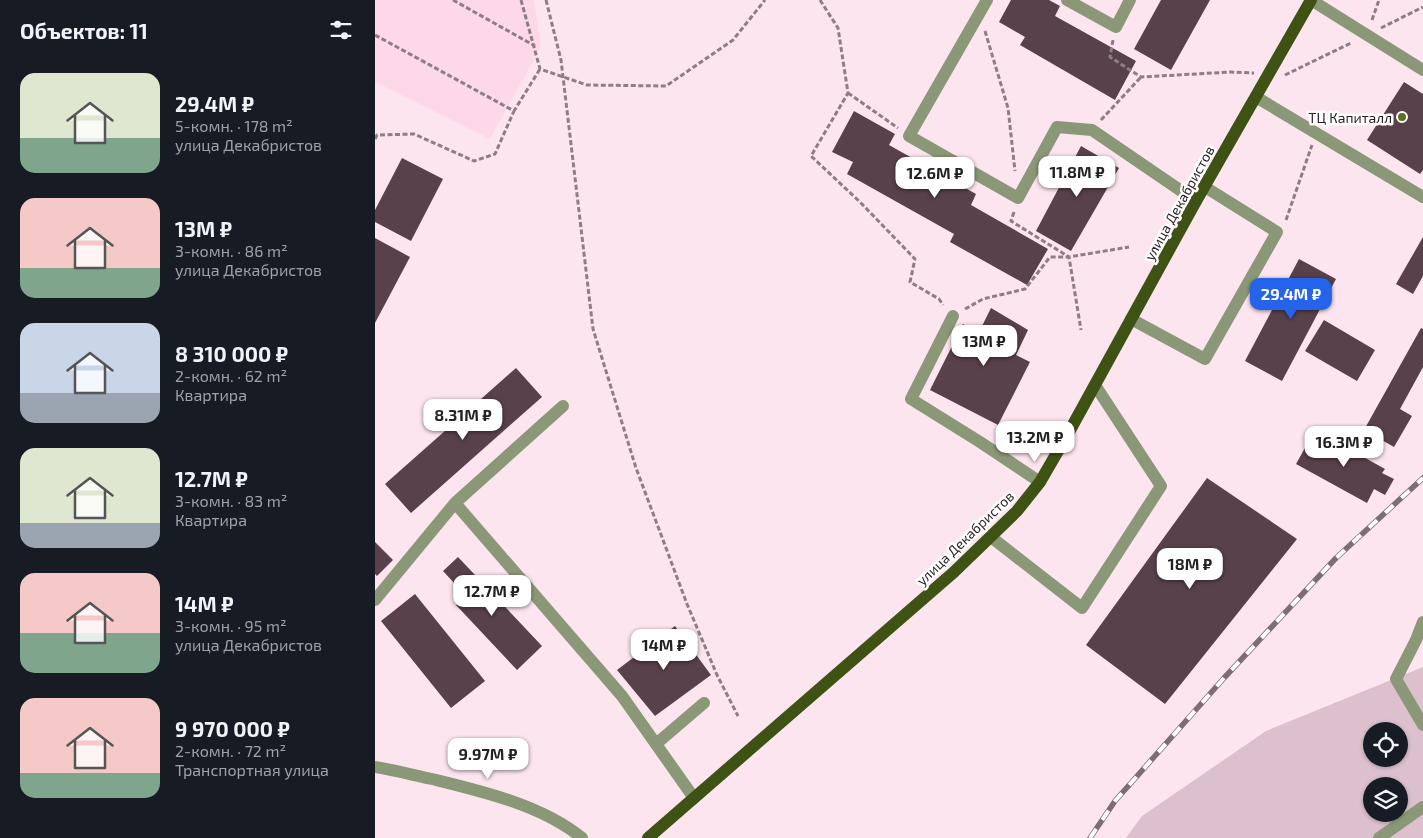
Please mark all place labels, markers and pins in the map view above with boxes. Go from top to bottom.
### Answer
place label: ТЦ Капиталл [1308,109,1392,126]
marker: ТЦ Капиталл [1396,111,1408,123]
pin: 12.6M ₽ [889,156,981,199]
pin: 11.8M ₽ [1031,156,1123,198]
pin: 29.4M ₽ [1245,278,1337,320]
pin: 13M ₽ [949,324,1019,367]
pin: 8.31M ₽ [417,398,509,441]
pin: 13.2M ₽ [989,420,1081,463]
pin: 16.3M ₽ [1298,426,1390,468]
pin: 18M ₽ [1155,548,1225,590]
pin: 12.7M ₽ [446,574,538,617]
pin: 14M ₽ [629,628,699,671]
pin: 9.97M ₽ [442,738,534,780]

